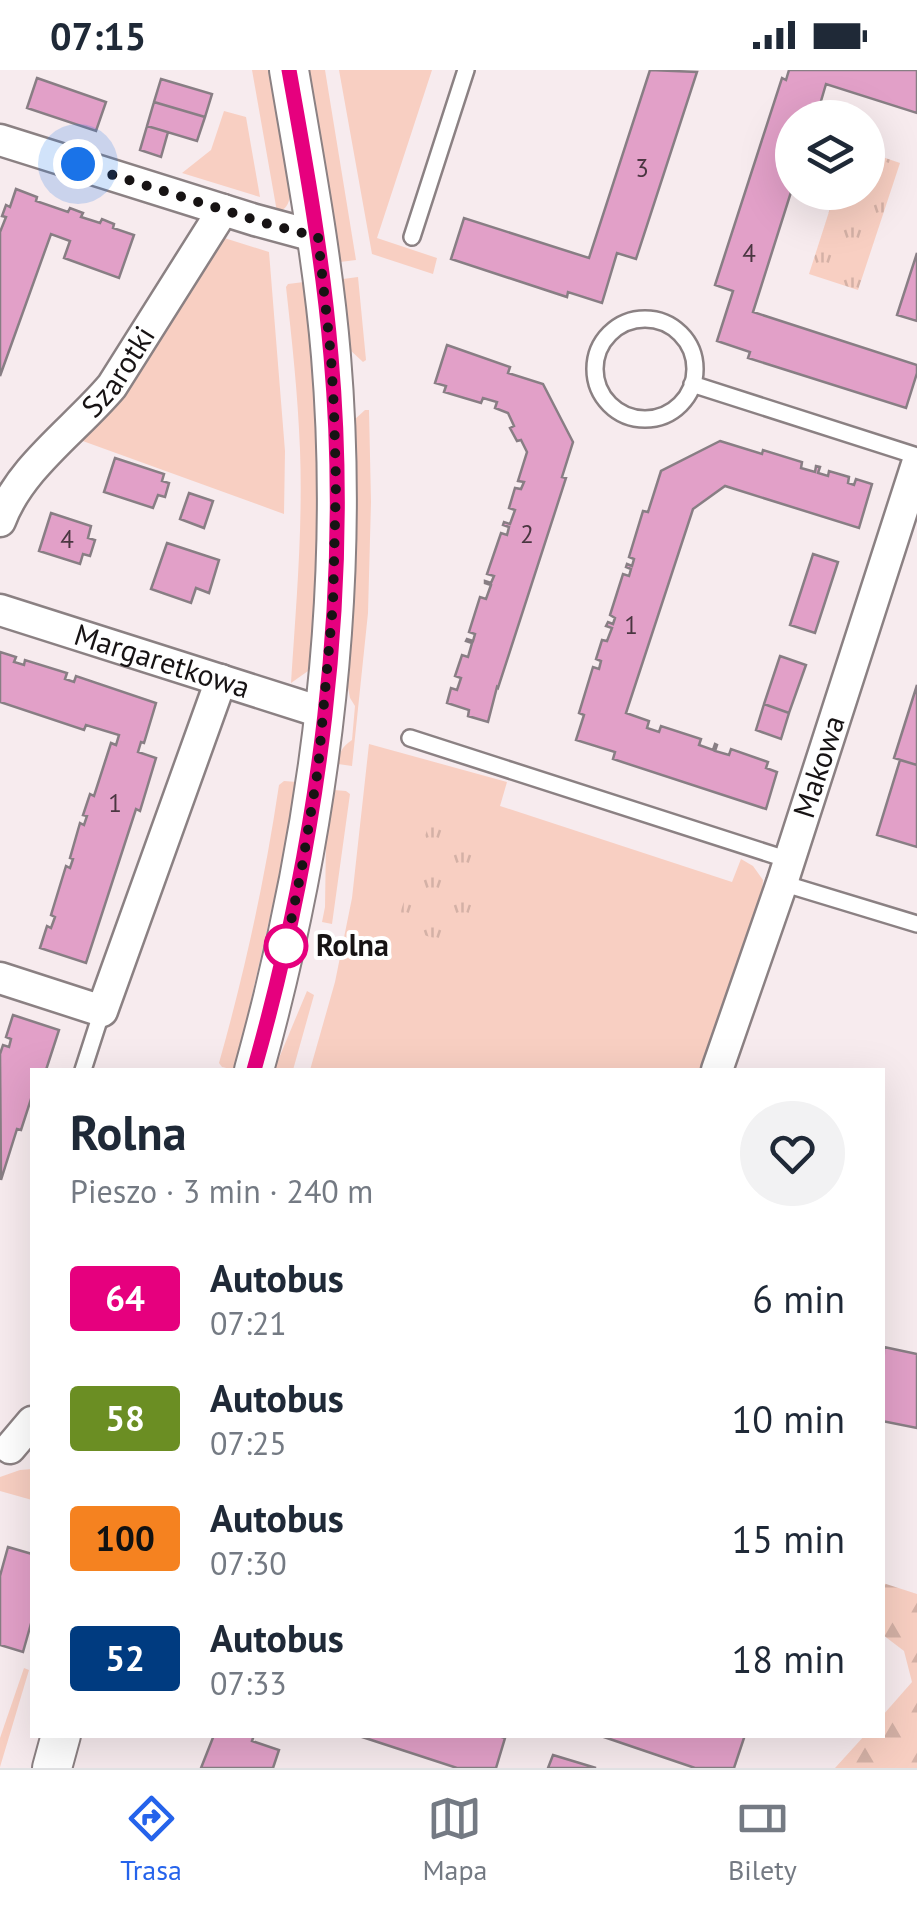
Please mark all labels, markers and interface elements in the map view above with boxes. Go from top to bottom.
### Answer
text: 07:15 [50,11,146,60]
map controls [775,100,885,210]
button: layers [775,100,885,210]
your location [53,139,103,189]
house number: 3 [635,152,649,184]
house number: 4 [742,237,756,269]
street label: Szarotki [72,318,163,425]
house number: 2 [520,518,534,550]
house number: 4 [60,523,74,555]
house number: 1 [624,609,638,641]
street label: Margaretkowa [70,614,255,706]
street label: Makowa [783,710,853,823]
house number: 1 [108,787,122,819]
marker: Rolna [265,925,307,967]
place label: Rolna [316,925,389,964]
text: Rolna [70,1101,186,1163]
button: heart [740,1101,845,1206]
text: Pieszo · 3 min · 240 m [70,1170,373,1212]
text: Autobus [210,1253,344,1302]
text: 6 min [752,1274,845,1323]
text: 64 [105,1275,145,1321]
text: 07:21 [210,1302,287,1344]
text: Autobus [210,1373,344,1422]
text: 10 min [732,1394,845,1443]
text: 58 [105,1395,145,1441]
text: 07:25 [210,1422,287,1464]
text: Autobus [210,1493,344,1542]
text: 15 min [732,1514,845,1563]
text: 100 [95,1515,155,1561]
text: 07:30 [210,1542,287,1584]
text: Autobus [210,1613,344,1662]
text: 18 min [732,1634,845,1683]
text: 52 [105,1635,145,1681]
text: 07:33 [210,1662,287,1704]
tab: Trasa [120,1791,182,1888]
tab: Mapa [422,1791,487,1888]
tab: Bilety [728,1791,797,1888]

